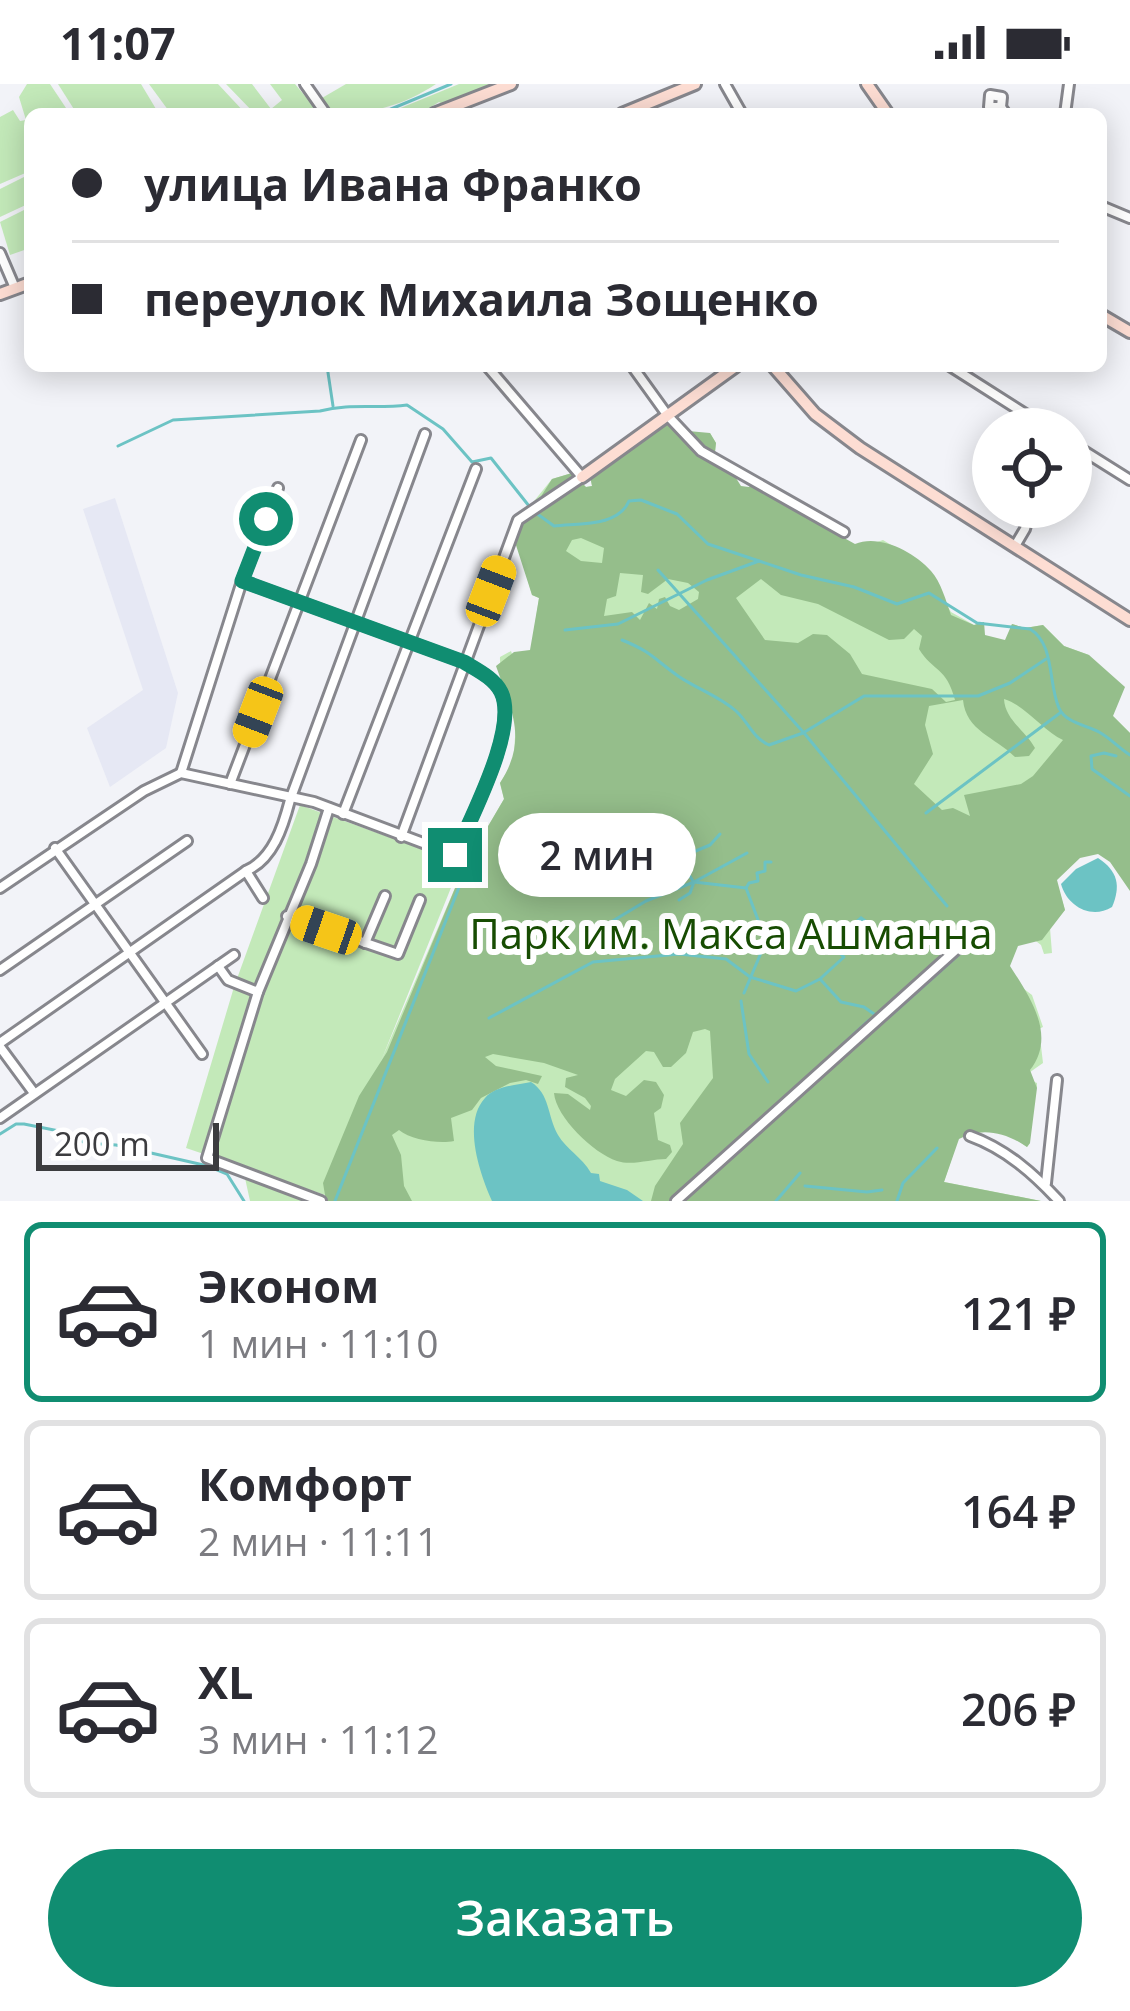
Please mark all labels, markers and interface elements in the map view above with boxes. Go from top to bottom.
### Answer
text: 11:07 [60,12,176,73]
text: улица Ивана Франко [144,153,642,214]
text: переулок Михаила Зощенко [144,268,819,329]
map controls [972,408,1092,528]
button: locate [972,408,1092,528]
route start [239,492,293,546]
car [461,551,521,631]
car [228,672,288,752]
callout: 2 мин [497,813,695,897]
route end [428,828,482,882]
text: 2 мин [540,828,654,881]
car [286,901,366,959]
park label: Парк им. Макса Ашманна [469,904,993,961]
scale bar [36,1117,219,1170]
text: 200 m [54,1121,150,1166]
text: Эконом [198,1255,379,1316]
icon: car [54,1258,162,1366]
text: 121 ₽ [961,1282,1076,1343]
text: 1 мин · 11:10 [198,1316,438,1369]
text: Комфорт [198,1453,412,1514]
icon: car [54,1456,162,1564]
text: 164 ₽ [961,1480,1076,1541]
text: 2 мин · 11:11 [198,1514,438,1567]
text: XL [198,1651,253,1712]
icon: car [54,1654,162,1762]
text: 206 ₽ [961,1678,1076,1739]
text: 3 мин · 11:12 [198,1712,438,1765]
button: Заказать [48,1849,1082,1987]

